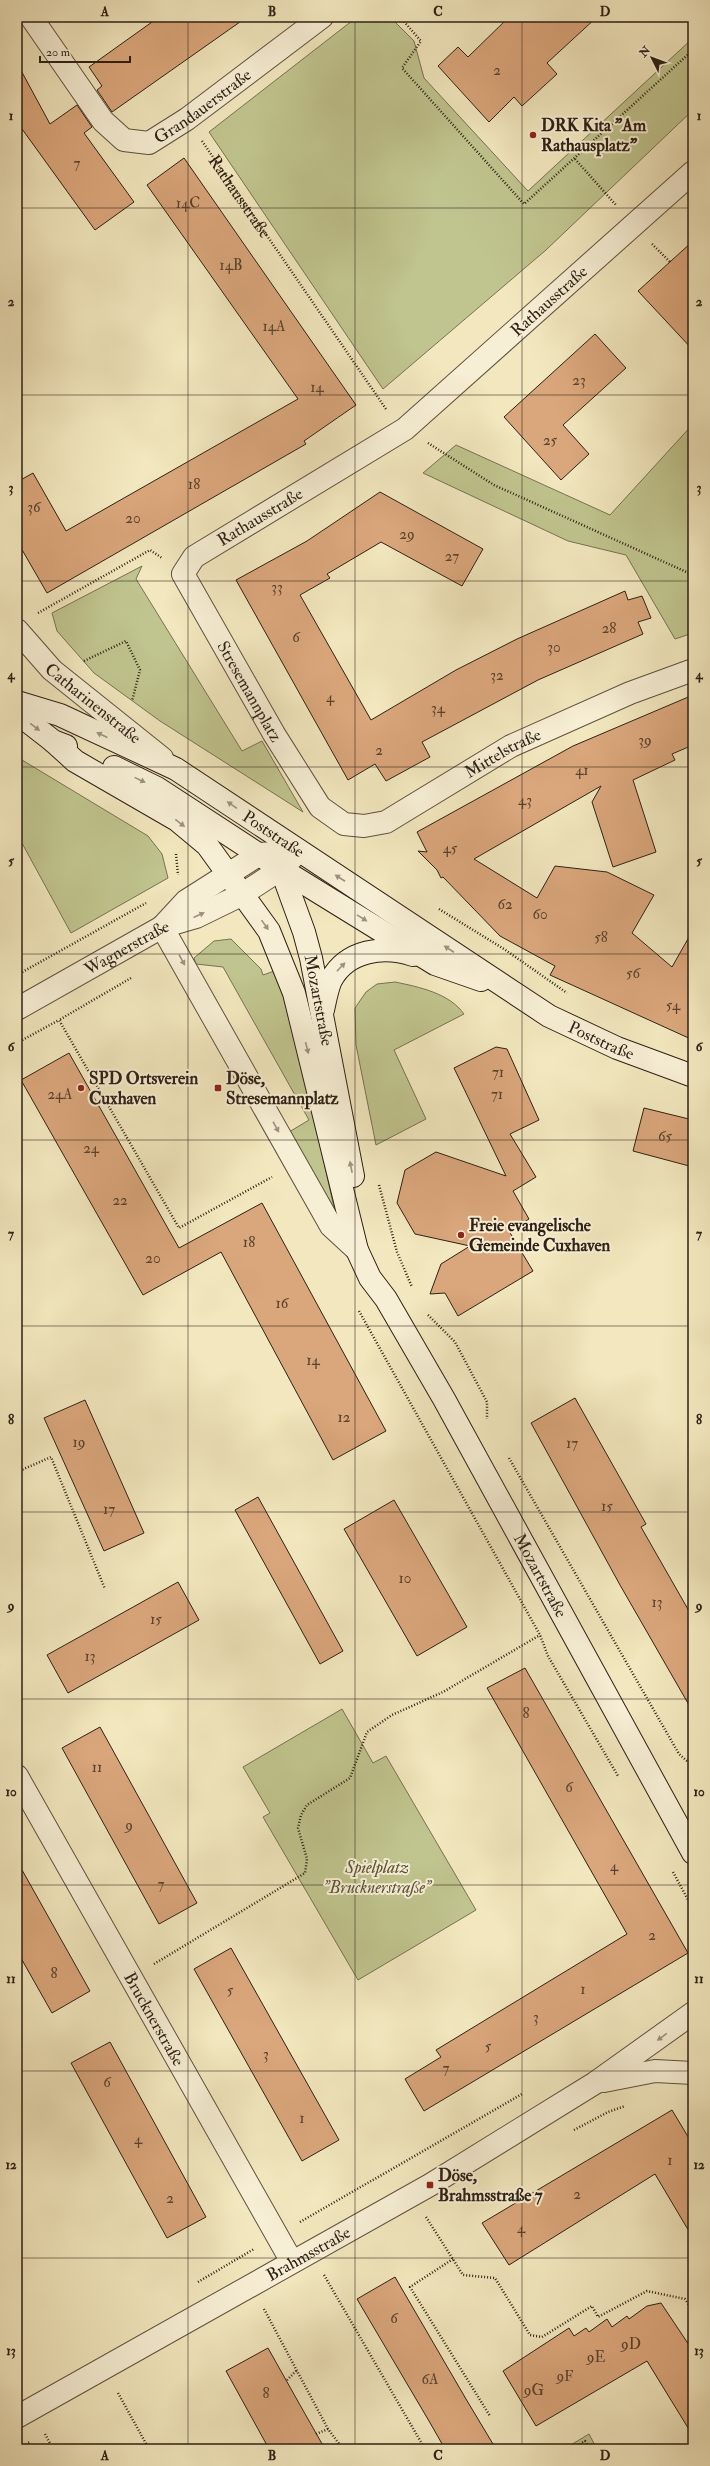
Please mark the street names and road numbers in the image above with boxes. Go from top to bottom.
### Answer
street label: Grandauerstraße [150,64,255,148]
street label: Rathausstraße [204,151,276,242]
street label: Rathausstraße [506,261,592,341]
street label: Rathausstraße [213,483,307,551]
street label: Stresemannplatz [213,637,287,746]
street label: Catharinenstraße [41,658,146,748]
street label: Mittelstraße [460,724,544,782]
street label: Poststraße [239,806,309,862]
street label: Wagnerstraße [80,915,171,980]
street label: Mozartstraße [300,953,338,1048]
street label: Poststraße [565,1016,637,1064]
street label: Mozartstraße [509,1530,572,1621]
street label: Brucknerstraße [120,1968,189,2069]
street label: Brahmsstraße [262,2221,354,2285]

